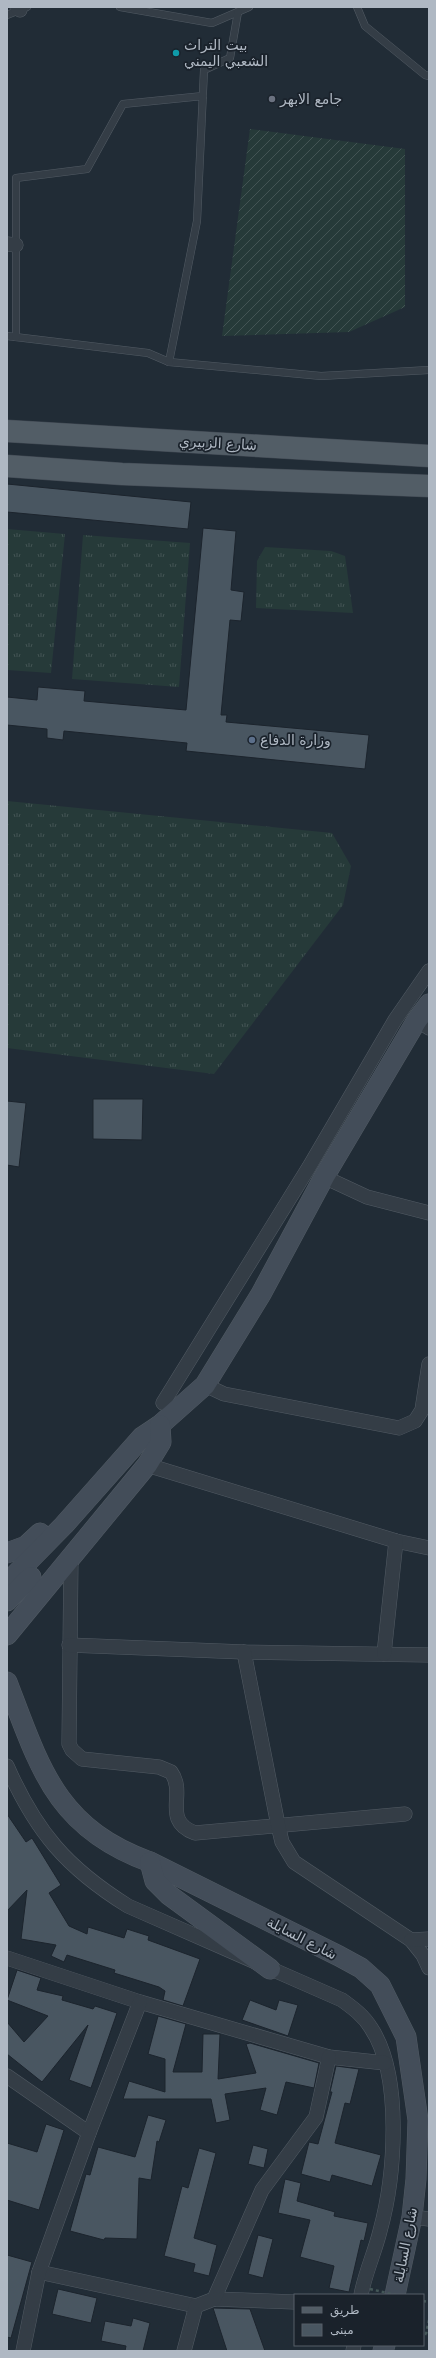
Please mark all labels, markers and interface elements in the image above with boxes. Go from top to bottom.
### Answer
place label: بيت التراث الشعبي اليمني [184,37,268,70]
marker: بيت التراث الشعبي اليمني [171,48,181,58]
place label: جامع الابهر [279,91,342,108]
marker: جامع الابهر [267,94,277,104]
street label: شارع الزبيري [178,433,257,454]
place label: وزارة الدفاع [260,732,331,749]
marker: وزارة الدفاع [247,735,257,745]
street label: شارع السايلة [264,1914,340,1963]
street label: شارع السايلة [390,2206,421,2284]
legend [294,2294,424,2346]
text: طريق [330,2303,360,2318]
text: مبنى [330,2323,354,2337]

